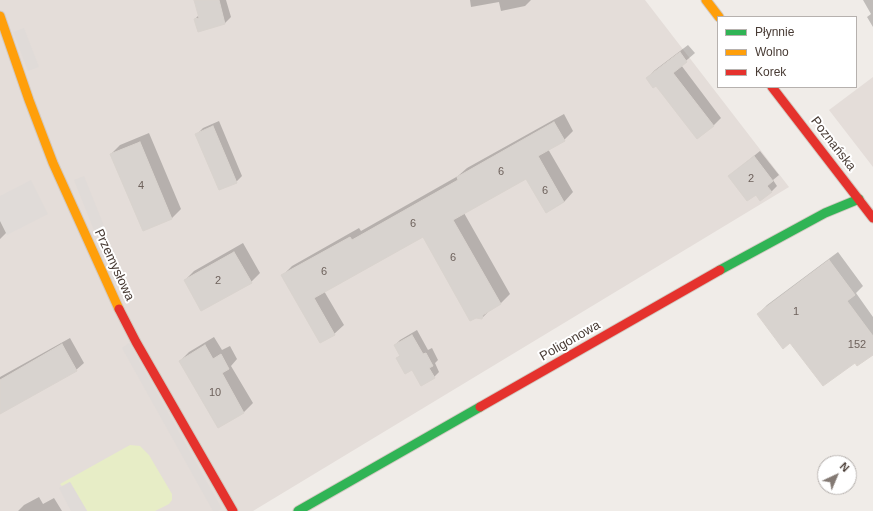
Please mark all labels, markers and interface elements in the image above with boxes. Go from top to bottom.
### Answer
legend [717,16,857,88]
text: Płynnie [755,25,794,39]
text: Wolno [755,45,789,59]
text: Korek [755,65,786,79]
street label: Poznańska [807,114,859,174]
house number: 6 [498,165,504,179]
house number: 2 [748,172,754,186]
house number: 4 [138,179,144,193]
house number: 6 [542,184,548,198]
house number: 6 [410,217,416,231]
street label: Przemysłowa [91,227,137,303]
house number: 6 [450,251,456,265]
house number: 6 [321,265,327,279]
house number: 2 [215,274,221,288]
house number: 1 [793,305,799,319]
street label: Poligonowa [537,317,603,365]
house number: 152 [848,338,866,352]
house number: 10 [209,386,221,400]
north arrow [817,455,857,495]
text: N [838,460,852,474]

